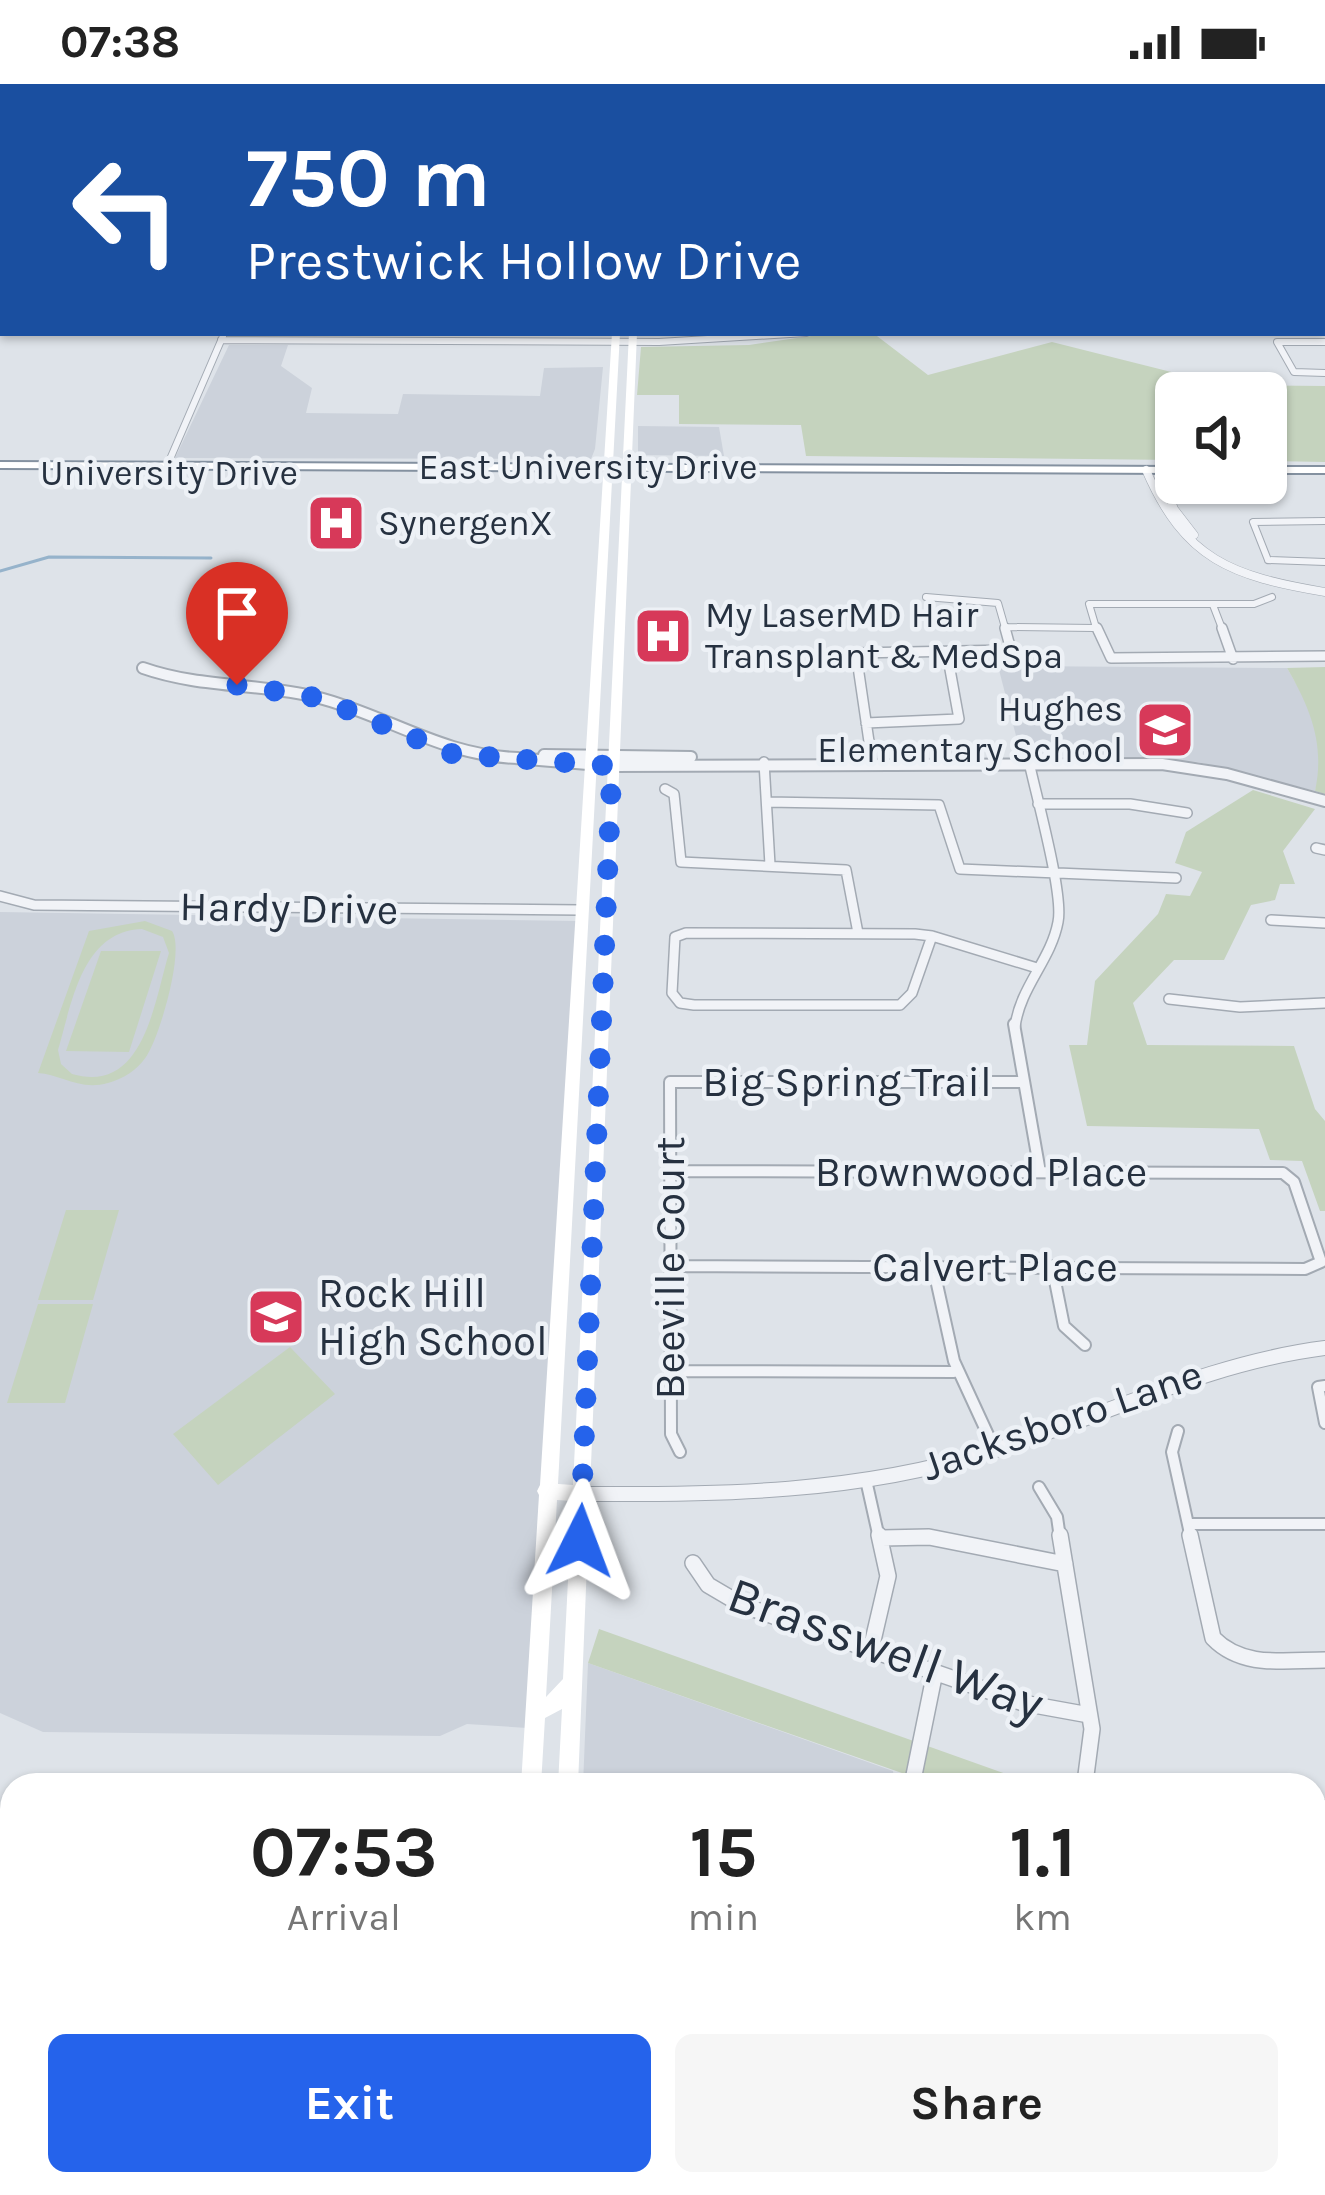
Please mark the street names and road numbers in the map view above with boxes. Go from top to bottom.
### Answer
street label: East University Drive [418,446,758,488]
street label: University Drive [40,452,298,494]
street label: Hardy Drive [179,881,399,935]
street label: Big Spring Trail [702,1057,992,1107]
street label: Beeville Court [645,1136,695,1400]
street label: Brownwood Place [815,1147,1147,1197]
street label: Calvert Place [872,1242,1118,1292]
street label: Jacksboro Lane [915,1349,1209,1491]
street label: Brasswell Way [720,1564,1052,1734]

